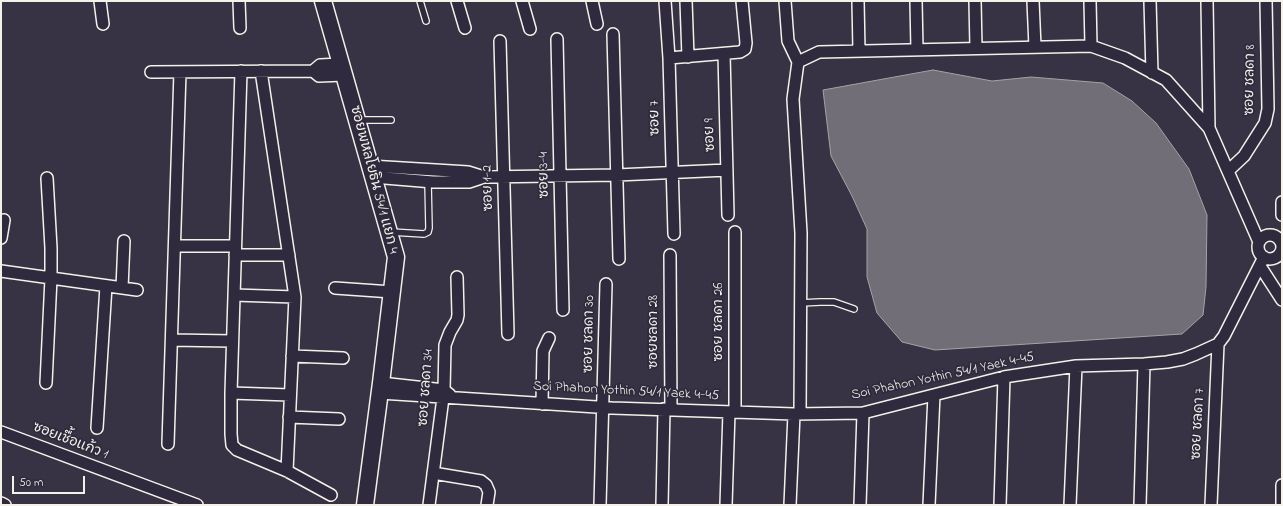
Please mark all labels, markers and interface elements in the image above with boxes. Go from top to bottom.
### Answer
street label: ซอย ชลดา 8 [1242,44,1260,116]
street label: ซอย 7 [647,100,665,136]
street label: ซอยพหลโยธิน 54/1 แยก 4 [345,104,401,256]
street label: ซอย 9 [702,118,720,152]
street label: ซอย 3-4 [536,152,554,198]
street label: ซอย 1-2 [480,165,498,211]
street label: ซอย ชลดา 26 [712,282,728,362]
street label: ซอย ชลดา 30 [581,295,599,373]
street label: ซอยชลดา 28 [647,295,663,369]
street label: ซอย ชลดา 34 [416,349,438,427]
street label: Soi Phahon Yothin 54/1 Yaek 4-45 [850,349,1036,405]
street label: Soi Phahon Yothin 54/1 Yaek 4-45 [532,379,720,405]
street label: ซอย ชลดา 7 [1189,388,1209,460]
street label: ซอยเชื้อแก้ว 1 [30,420,110,464]
scale bar [14,468,87,494]
text: 50 m [19,474,43,492]

